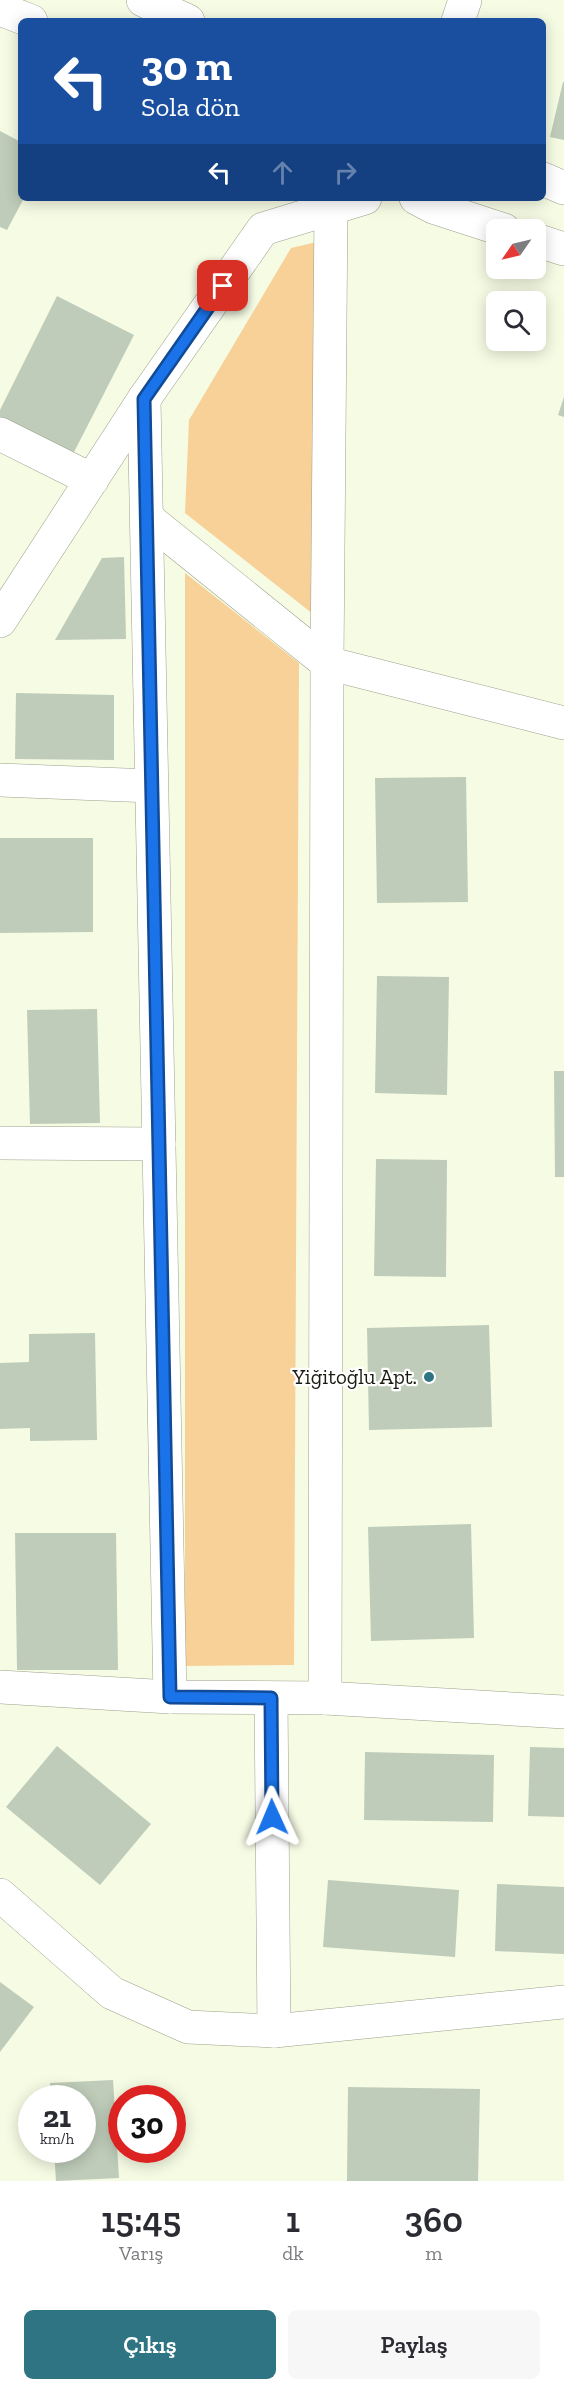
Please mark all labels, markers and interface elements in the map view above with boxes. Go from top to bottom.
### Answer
text: 30 m [141,40,232,91]
icon: left [42,42,120,120]
text: Sola dön [141,91,240,123]
icon: left [203,156,236,189]
icon: ahead [266,156,299,189]
icon: right [329,156,362,189]
north arrow [486,219,546,279]
map controls [486,219,546,351]
pin [197,260,248,311]
icon: arrive [206,269,239,302]
button: search [486,291,546,351]
place label: Yiğitoğlu Apt. [291,1364,417,1389]
marker: Yiğitoğlu Apt. [422,1370,436,1384]
position arrow [240,1785,304,1849]
speed limit sign: 30 [108,2085,186,2163]
text: 21 [43,2099,71,2135]
text: km/h [40,2130,74,2148]
text: 15:45 [101,2198,181,2241]
text: 1 [286,2198,300,2241]
text: 360 [404,2198,463,2241]
text: Varış [119,2241,163,2265]
text: dk [282,2241,304,2265]
text: m [425,2241,442,2265]
button: Çıkış [24,2310,276,2379]
button: Paylaş [288,2310,540,2379]

